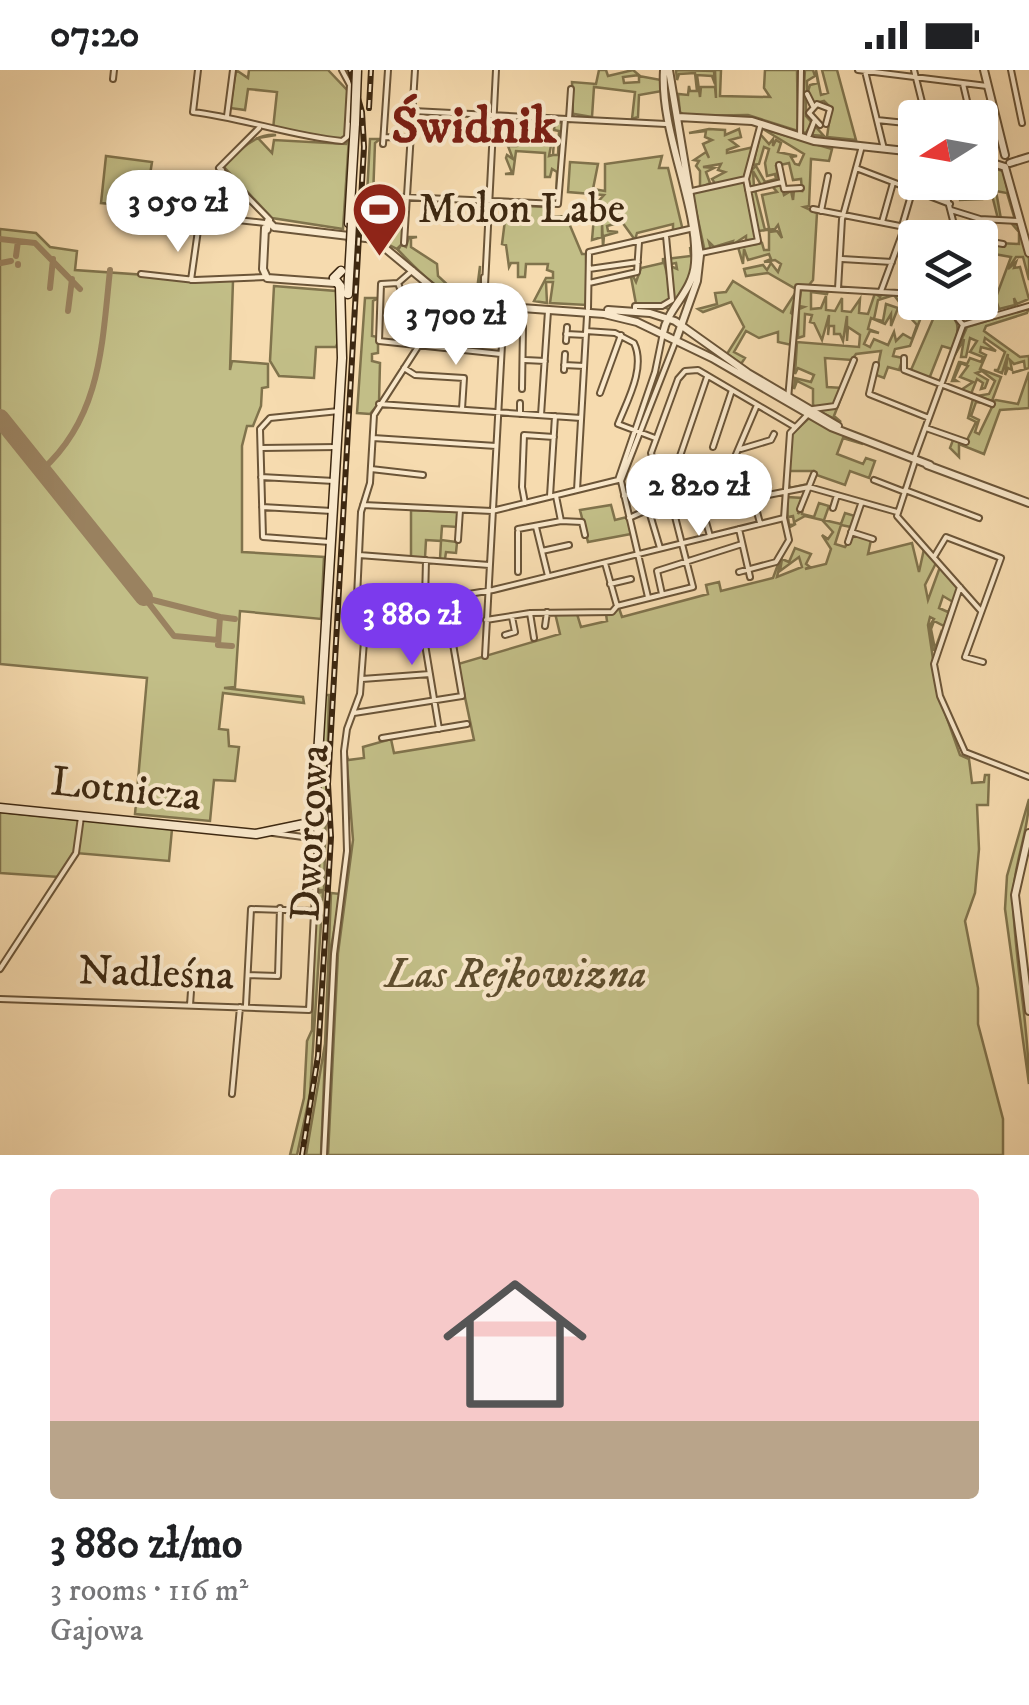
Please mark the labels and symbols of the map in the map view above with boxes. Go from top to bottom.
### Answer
district label: Świdnik [391,93,558,160]
north arrow [898,100,998,200]
pin: 3 050 zł [75,170,281,255]
sports icon: Molon Labe [349,180,409,259]
place label: Molon Labe [418,184,625,236]
pin: 3 700 zł [353,283,559,368]
pin: 2 820 zł [596,454,802,539]
pin: 3 880 zł [309,583,515,668]
street label: Dworcowa [280,743,342,923]
street label: Lotnicza [48,756,204,824]
street label: Nadleśna [77,945,235,1003]
park label: Las Rejkowizna [383,949,647,1001]

